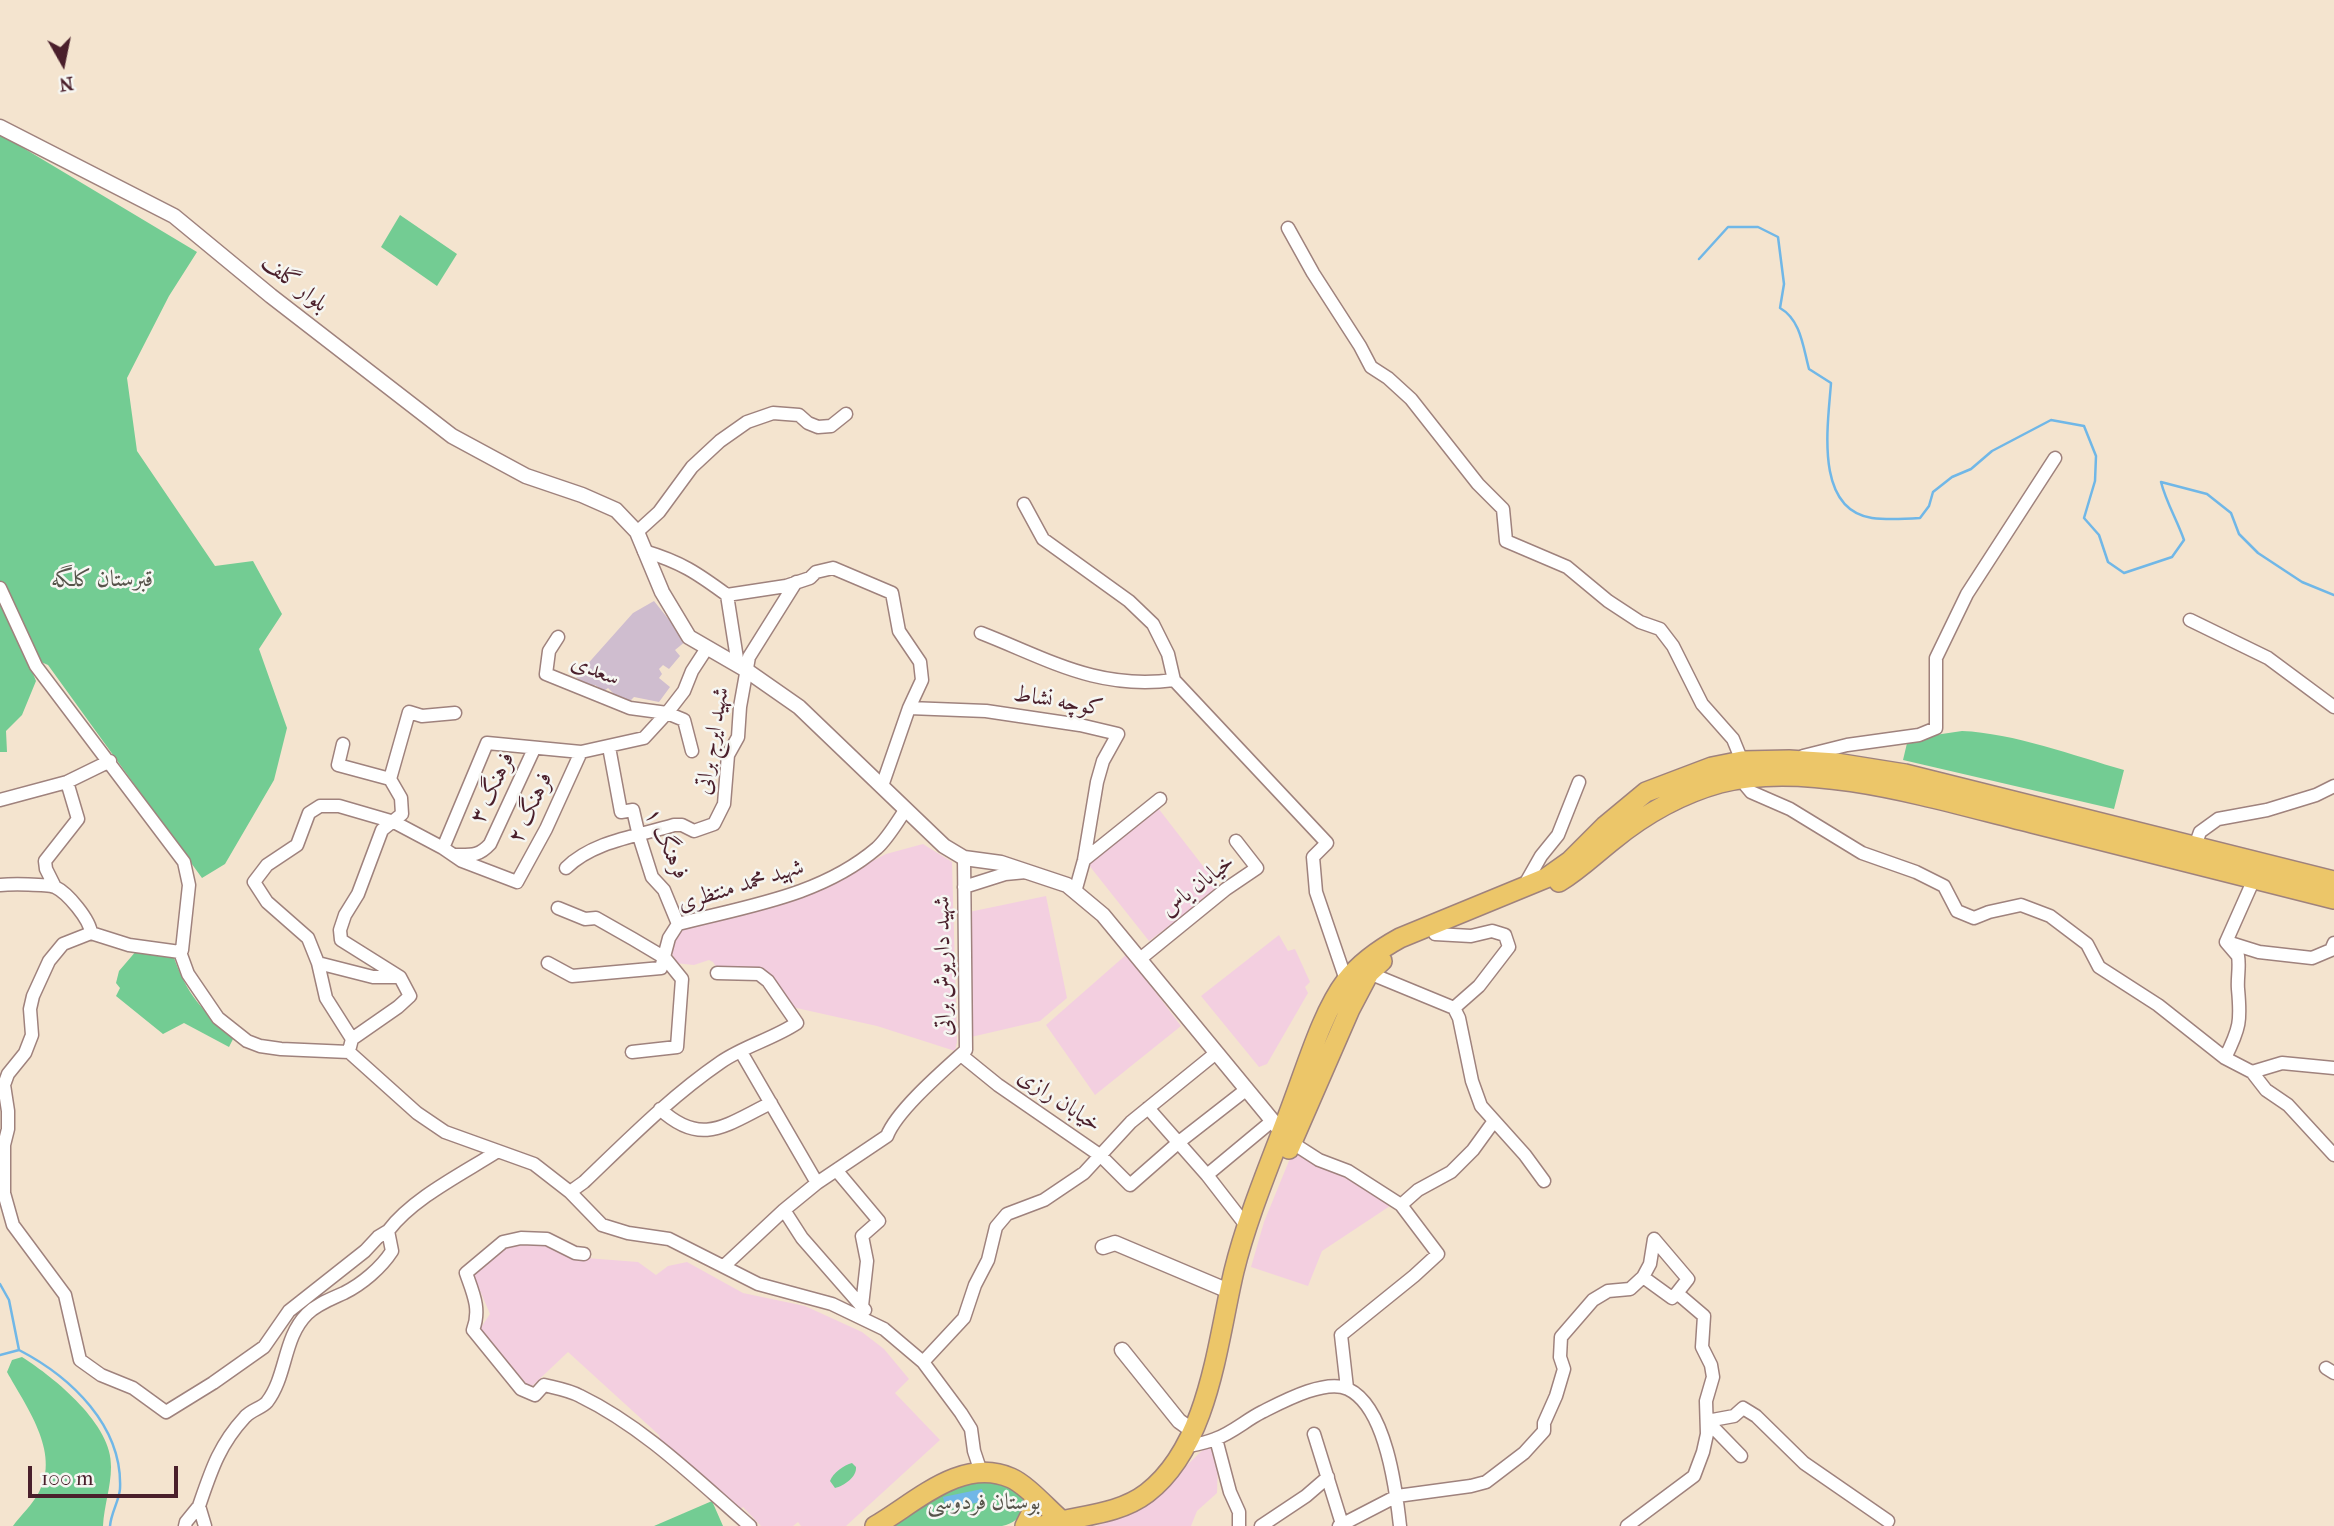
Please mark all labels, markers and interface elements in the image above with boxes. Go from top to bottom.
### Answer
north arrow [28,28,98,98]
text: N [57,72,75,96]
street label: بلوار گلف [255,249,333,319]
park label: قبرستان کلگه [51,566,153,594]
street label: سعدی [567,649,623,693]
street label: کوچه نشاط [1011,681,1105,723]
street label: شهید ایرج براتی [690,685,736,797]
street label: فرهنگ ۳ [465,748,521,828]
street label: فرهنگ ۲ [503,768,559,848]
street label: فرهنگ ۱ [638,804,694,884]
street label: خیابان یاس [1156,849,1240,923]
street label: شهید محمد منتظری [674,854,808,918]
street label: شهید داریوش براتی [929,896,959,1036]
street label: خیابان رازی [1012,1063,1106,1139]
scale bar [32,1452,182,1496]
text: 100 m [41,1466,94,1490]
park label: بوستان فردوسی [927,1489,1041,1517]

